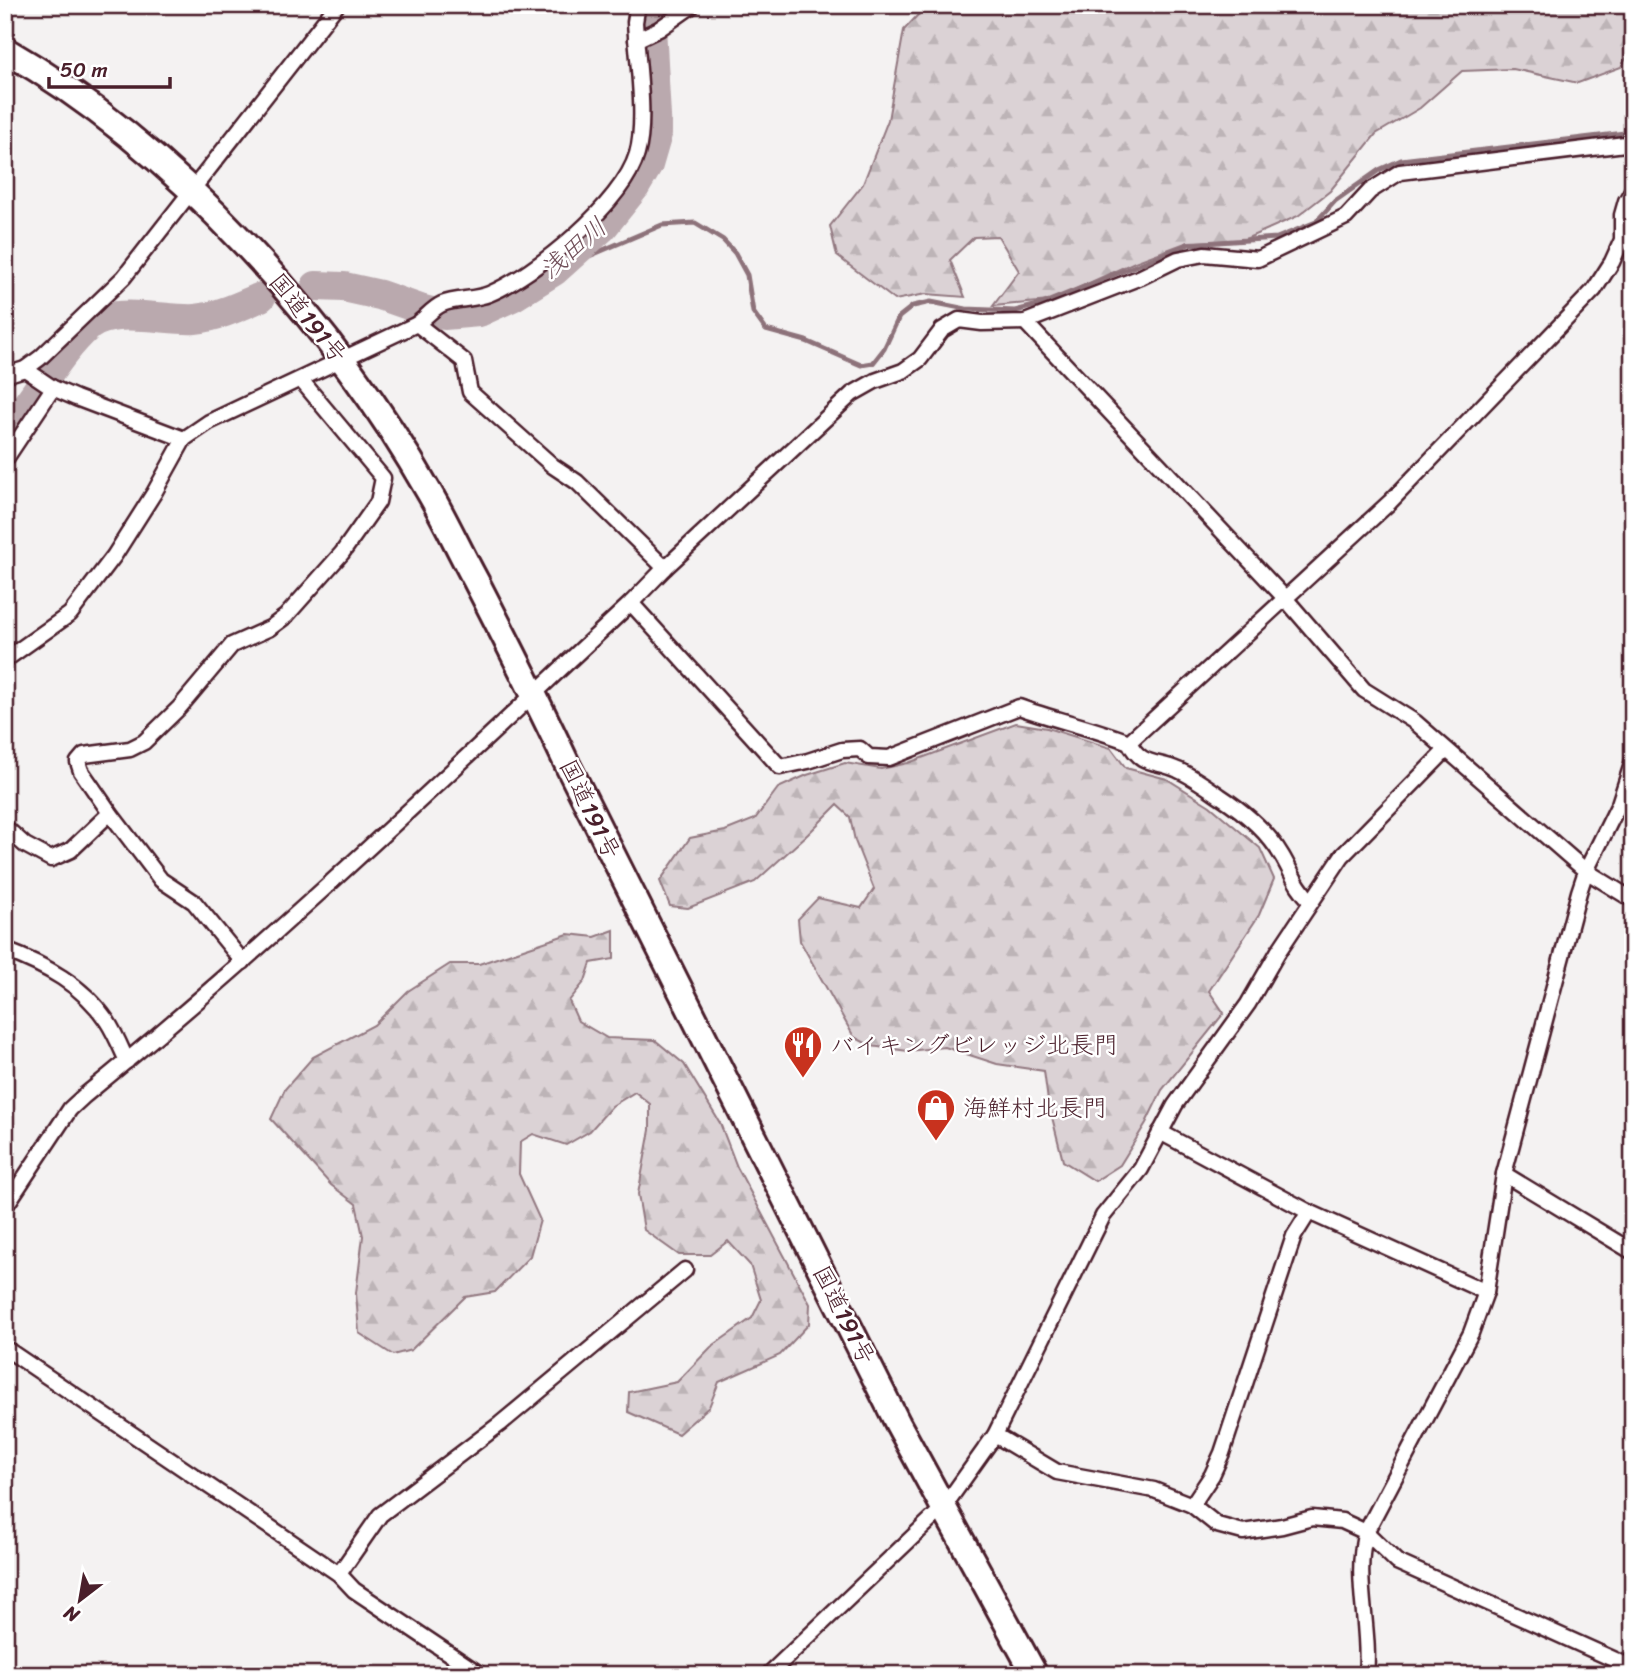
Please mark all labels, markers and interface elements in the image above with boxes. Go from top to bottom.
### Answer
scale bar [49,46,170,90]
text: 50 m [60,51,108,89]
water label: 浅田川 [528,205,618,291]
street label: 国道191号 [258,263,358,373]
street label: 国道191号 [548,752,632,866]
restaurant icon: バイキングビレッジ北長門 [782,1024,824,1079]
place label: バイキングビレッジ北長門 [830,1024,1118,1066]
shop icon: 海鮮村北長門 [915,1087,957,1142]
place label: 海鮮村北長門 [963,1087,1107,1129]
street label: 国道191号 [801,1258,887,1372]
north arrow [46,1564,116,1634]
text: N [57,1596,87,1632]

